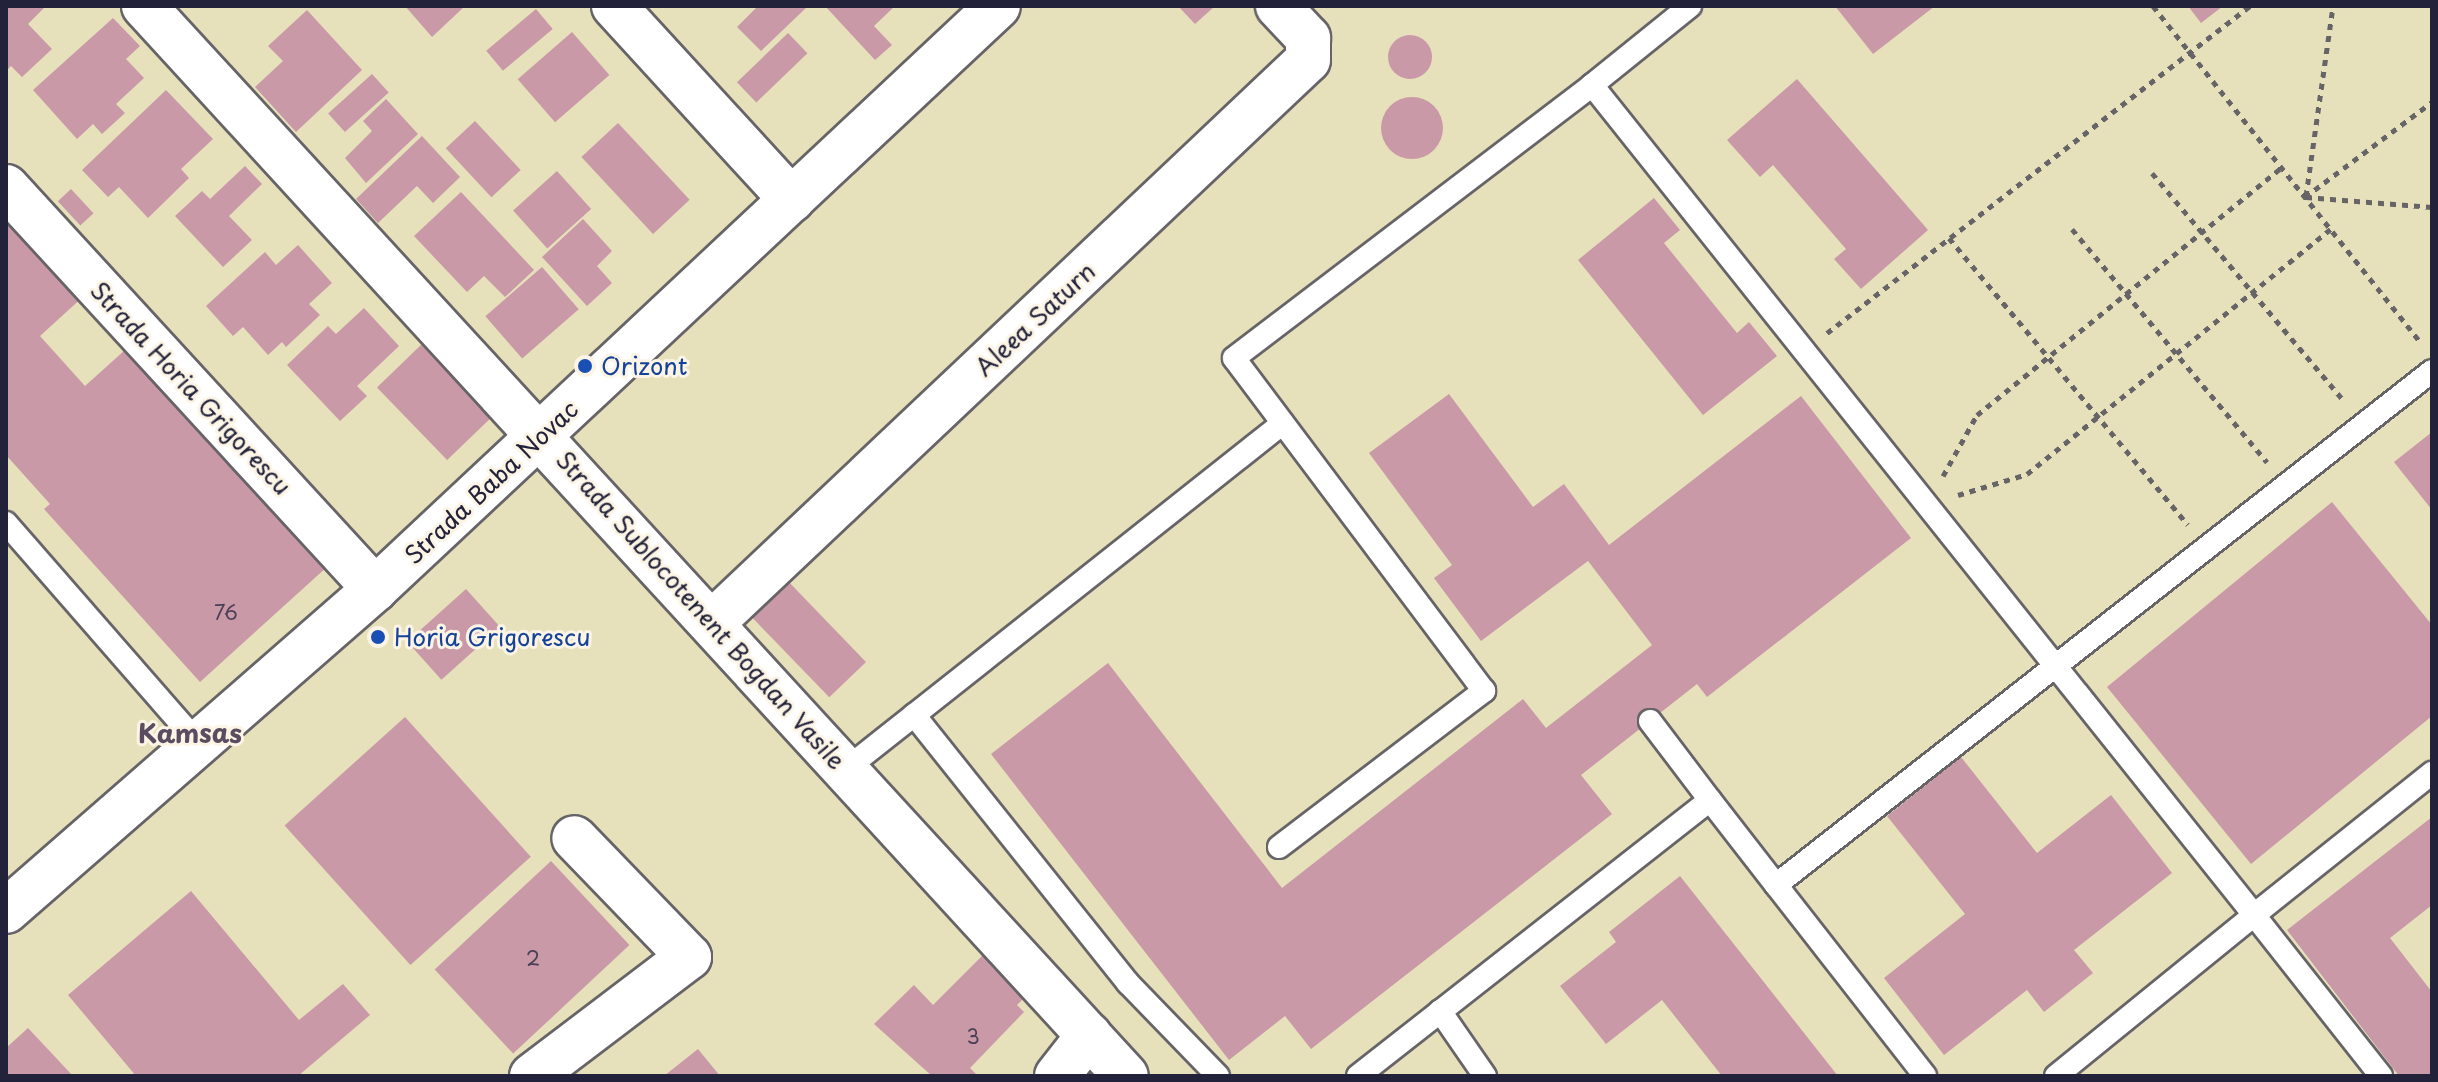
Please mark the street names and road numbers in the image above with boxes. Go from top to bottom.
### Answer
street label: Aleea Saturn [969,256,1101,382]
street label: Strada Horia Grigorescu [84,275,298,501]
street label: Strada Baba Novac [398,394,584,570]
street label: Strada Sublocotenent Bogdan Vasile [550,445,852,775]

